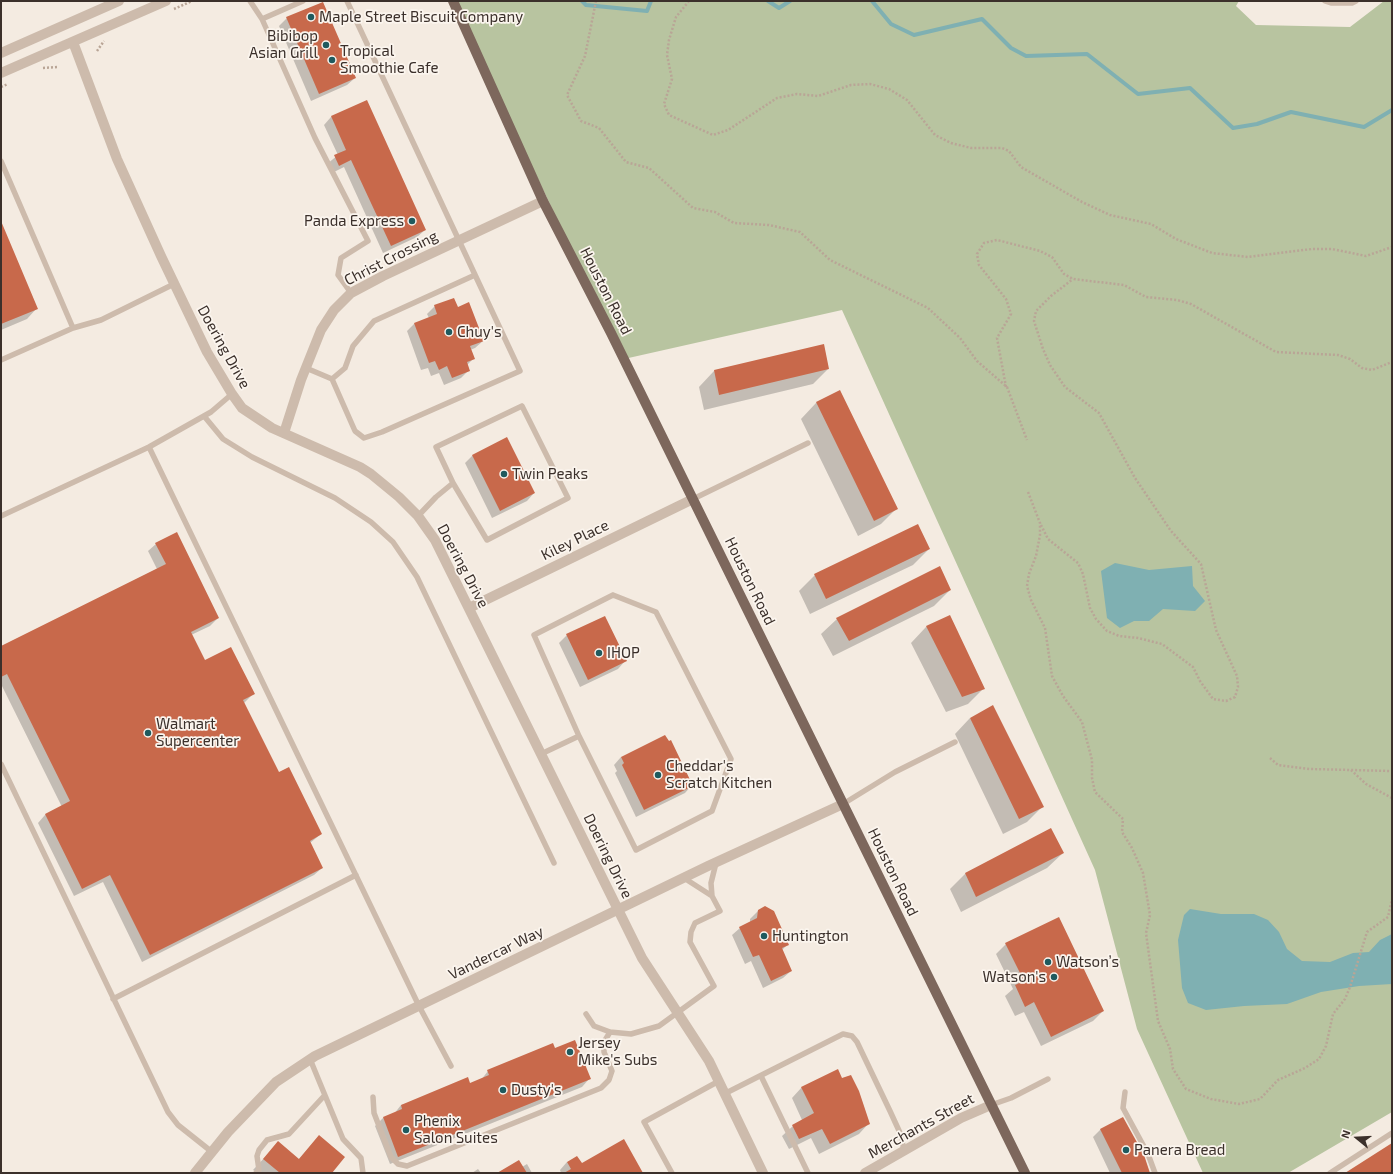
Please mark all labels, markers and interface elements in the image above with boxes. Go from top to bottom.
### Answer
place label: Maple Street Biscuit Company [319,8,523,26]
marker: Maple Street Biscuit Company [306,12,316,22]
place label: Bibibop Asian Grill [249,27,318,62]
marker: Bibibop Asian Grill [321,40,331,50]
place label: Tropical Smoothie Cafe [340,42,439,77]
marker: Tropical Smoothie Cafe [327,55,337,65]
place label: Panda Express [304,212,404,230]
marker: Panda Express [407,216,417,226]
street label: Christ Crossing [341,227,441,289]
street label: Houston Road [576,244,636,338]
street label: Doering Drive [194,302,254,392]
place label: Chuy's [457,323,502,341]
marker: Chuy's [444,327,454,337]
place label: Twin Peaks [512,465,588,483]
marker: Twin Peaks [499,469,509,479]
street label: Kiley Place [538,516,612,564]
street label: Doering Drive [433,521,493,611]
street label: Houston Road [721,534,779,628]
place label: IHOP [607,644,640,662]
marker: IHOP [594,648,604,658]
place label: Walmart Supercenter [156,715,239,750]
marker: Walmart Supercenter [143,728,153,738]
place label: Cheddar's Scratch Kitchen [666,757,772,792]
marker: Cheddar's Scratch Kitchen [653,770,663,780]
street label: Doering Drive [580,811,636,901]
street label: Houston Road [864,825,922,919]
street label: Vandercar Way [446,922,546,984]
place label: Huntington [772,927,849,945]
marker: Huntington [759,931,769,941]
place label: Watson’s [1056,953,1119,971]
marker: Watson’s [1043,957,1053,967]
place label: Watson's [983,968,1046,986]
marker: Watson's [1049,972,1059,982]
place label: Jersey Mike's Subs [578,1034,657,1069]
marker: Jersey Mike's Subs [565,1047,575,1057]
place label: Dusty's [511,1081,562,1099]
marker: Dusty's [498,1085,508,1095]
street label: Merchants Street [865,1089,977,1163]
place label: Phenix Salon Suites [414,1112,498,1147]
north arrow [1337,1118,1377,1158]
marker: Phenix Salon Suites [401,1125,411,1135]
text: N [1338,1128,1353,1140]
place label: Panera Bread [1134,1141,1225,1159]
marker: Panera Bread [1121,1145,1131,1155]

